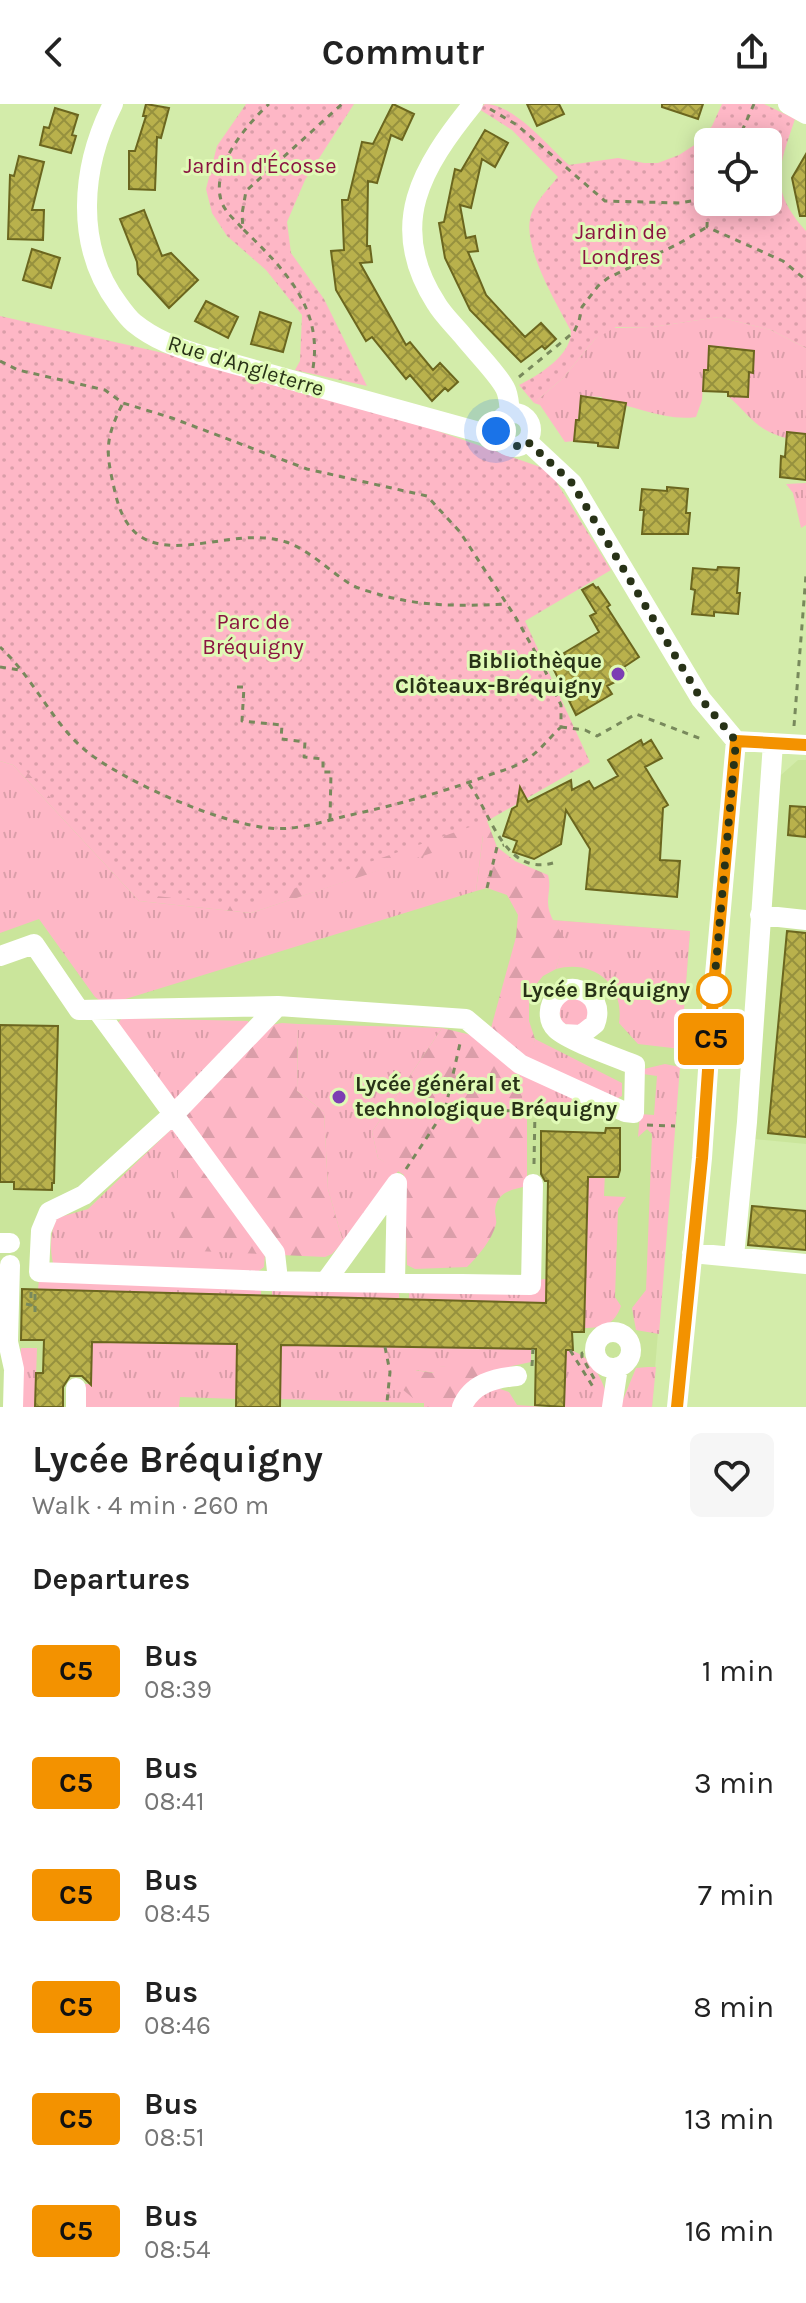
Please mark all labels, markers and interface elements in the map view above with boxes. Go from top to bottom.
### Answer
icon: back [32,30,76,74]
icon: share [730,30,774,74]
text: Commutr [322,31,484,73]
map controls [694,128,782,216]
button: locate [694,128,782,216]
park label: Jardin d'Écosse [183,152,337,179]
park label: Jardin de Londres [575,219,667,270]
street label: Rue d'Angleterre [165,330,327,402]
your location [476,411,516,451]
park label: Parc de Bréquigny [202,609,304,660]
place label: Bibliothèque Clôteaux-Bréquigny [395,648,602,699]
marker: Bibliothèque Clôteaux-Bréquigny [609,665,627,683]
marker: Lycée Bréquigny [697,973,731,1007]
place label: Lycée Bréquigny [522,977,690,1003]
line badge: C5 [675,1013,747,1065]
text: C5 [694,1022,728,1055]
place label: Lycée général et technologique Bréquigny [355,1071,617,1122]
marker: Lycée général et technologique Bréquigny [330,1088,348,1106]
button: heart [690,1433,774,1517]
text: Lycée Bréquigny [32,1437,323,1482]
text: Walk · 4 min · 260 m [32,1490,269,1521]
text: Departures [32,1561,190,1597]
text: Bus [144,1638,198,1674]
text: 1 min [702,1653,774,1689]
text: C5 [59,1654,93,1687]
text: 08:39 [144,1674,212,1705]
text: Bus [144,1750,198,1786]
text: 3 min [694,1765,774,1801]
text: C5 [59,1766,93,1799]
text: 08:41 [144,1786,205,1817]
text: Bus [144,1862,198,1898]
text: 7 min [698,1877,774,1913]
text: C5 [59,1878,93,1911]
text: 08:45 [144,1898,211,1929]
text: Bus [144,1974,198,2010]
text: 8 min [693,1989,774,2025]
text: C5 [59,1990,93,2023]
text: 08:46 [144,2010,211,2041]
text: Bus [144,2086,198,2122]
text: 13 min [684,2101,774,2137]
text: C5 [59,2102,93,2135]
text: 08:51 [144,2122,205,2153]
text: Bus [144,2198,198,2234]
text: 16 min [685,2213,774,2249]
text: C5 [59,2214,93,2247]
text: 08:54 [144,2234,211,2265]

